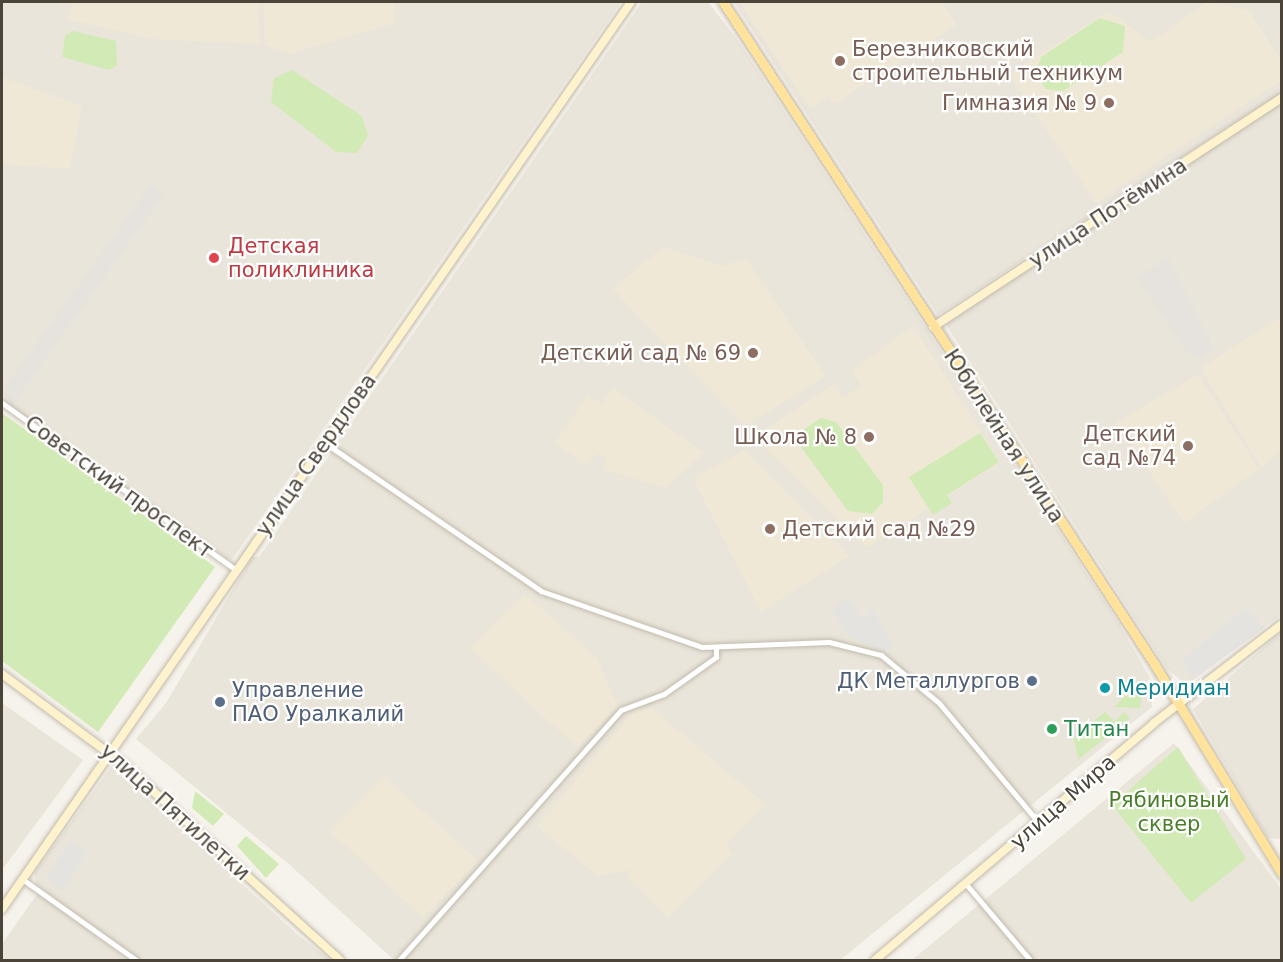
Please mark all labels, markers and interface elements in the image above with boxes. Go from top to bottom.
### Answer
place label: Березниковский строительный техникум [852,36,1123,86]
marker: Березниковский строительный техникум [833,54,847,68]
place label: Гимназия № 9 [942,90,1097,116]
marker: Гимназия № 9 [1102,96,1116,110]
street label: улица Потёмина [1024,153,1192,273]
place label: Детская поликлиника [228,233,374,283]
marker: Детская поликлиника [205,249,223,267]
place label: Детский сад № 69 [540,340,741,366]
street label: Юбилейная улица [938,345,1070,527]
marker: Детский сад № 69 [746,346,760,360]
street label: улица Свердлова [250,369,382,541]
street label: Советский проспект [20,410,218,564]
place label: Детский сад №74 [1082,421,1176,471]
place label: Школа № 8 [734,424,857,450]
marker: Школа № 8 [862,430,876,444]
marker: Детский сад №74 [1181,439,1195,453]
place label: Детский сад №29 [782,516,976,542]
marker: Детский сад №29 [763,522,777,536]
place label: ДК Металлургов [837,668,1020,694]
marker: ДК Металлургов [1025,674,1039,688]
place label: Меридиан [1117,675,1230,701]
place label: Управление ПАО Уралкалий [232,677,404,727]
marker: Меридиан [1098,681,1112,695]
marker: Управление ПАО Уралкалий [213,695,227,709]
place label: Титан [1064,716,1129,742]
marker: Титан [1045,722,1059,736]
street label: улица Пятилетки [95,738,255,886]
street label: улица Мира [1005,749,1121,855]
park label: Рябиновый сквер [1108,787,1230,837]

